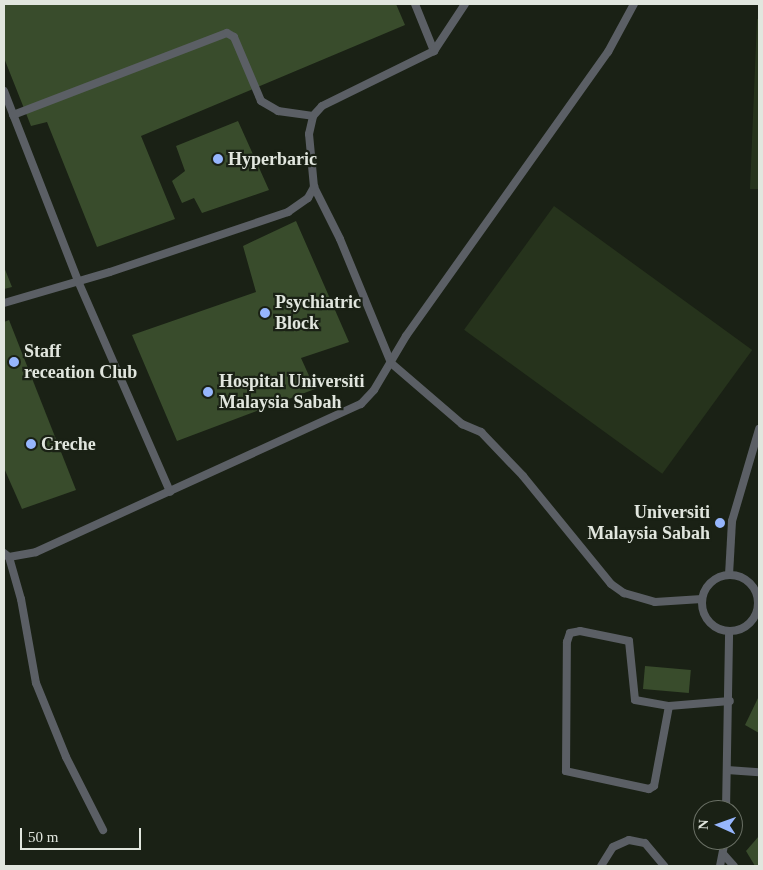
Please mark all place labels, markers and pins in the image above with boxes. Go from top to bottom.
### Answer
place label: Hyperbaric [228,148,317,170]
marker: Hyperbaric [212,153,224,165]
place label: Psychiatric Block [275,292,361,334]
marker: Psychiatric Block [259,307,271,319]
place label: Staff receation Club [24,341,137,384]
marker: Staff receation Club [8,356,20,368]
place label: Hospital Universiti Malaysia Sabah [219,371,365,414]
marker: Hospital Universiti Malaysia Sabah [201,385,215,399]
place label: Creche [41,433,96,455]
marker: Creche [25,438,37,450]
place label: Universiti Malaysia Sabah [587,502,710,544]
marker: Universiti Malaysia Sabah [714,517,726,529]

